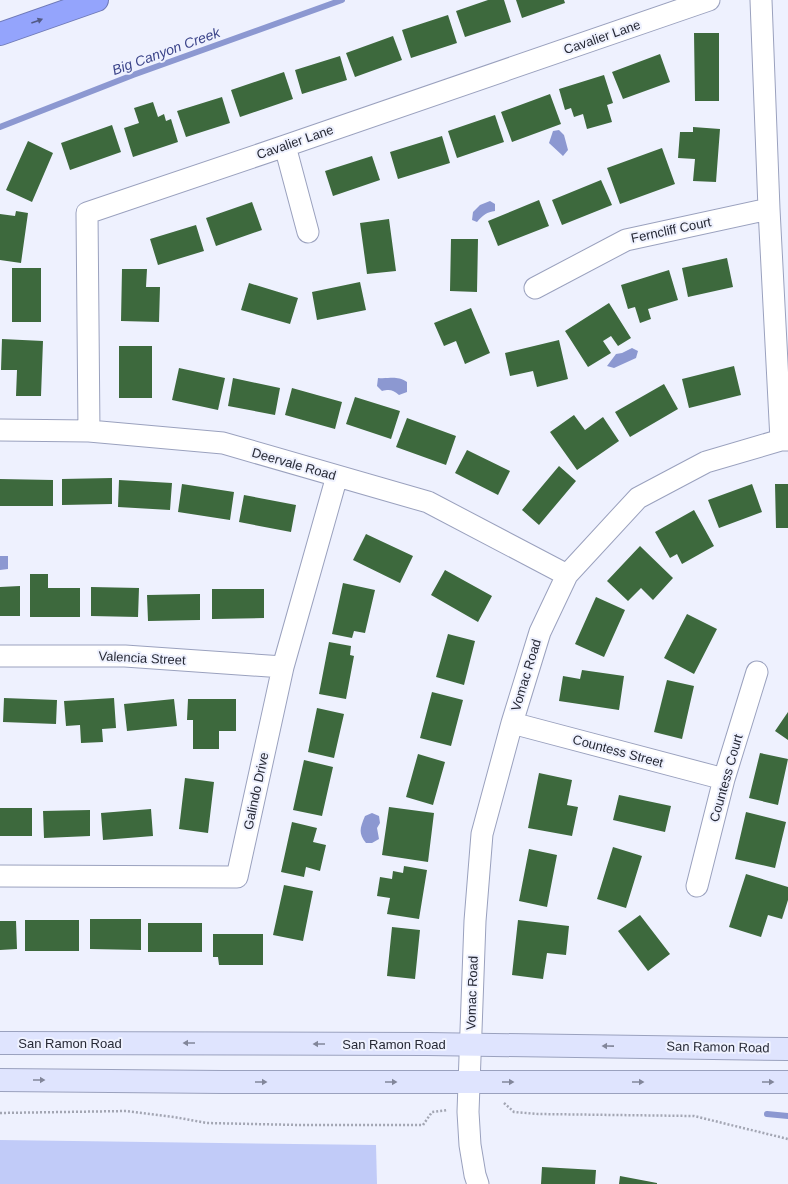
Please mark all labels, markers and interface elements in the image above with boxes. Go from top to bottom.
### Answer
street label: Cavalier Lane [562,17,642,57]
one-way arrow [31,18,43,24]
water label: Big Canyon Creek [110,24,223,78]
street label: Cavalier Lane [255,122,335,162]
street label: Ferncliff Court [630,214,713,246]
street label: Deervale Road [250,445,338,483]
street label: Vomac Road [508,637,544,713]
street label: Valencia Street [98,648,186,668]
street label: Countess Street [571,732,665,770]
street label: Countess Court [706,732,746,823]
street label: Galindo Drive [240,751,272,831]
street label: Vomac Road [463,956,481,1030]
street label: San Ramon Road [18,1036,122,1051]
street label: San Ramon Road [342,1037,446,1052]
street label: San Ramon Road [666,1039,770,1055]
one-way arrow [182,1040,195,1046]
one-way arrow [312,1041,325,1047]
one-way arrow [601,1043,614,1049]
one-way arrow [33,1077,46,1083]
one-way arrow [255,1079,268,1085]
one-way arrow [385,1079,398,1085]
one-way arrow [502,1079,515,1085]
one-way arrow [632,1079,645,1085]
one-way arrow [762,1079,775,1085]

